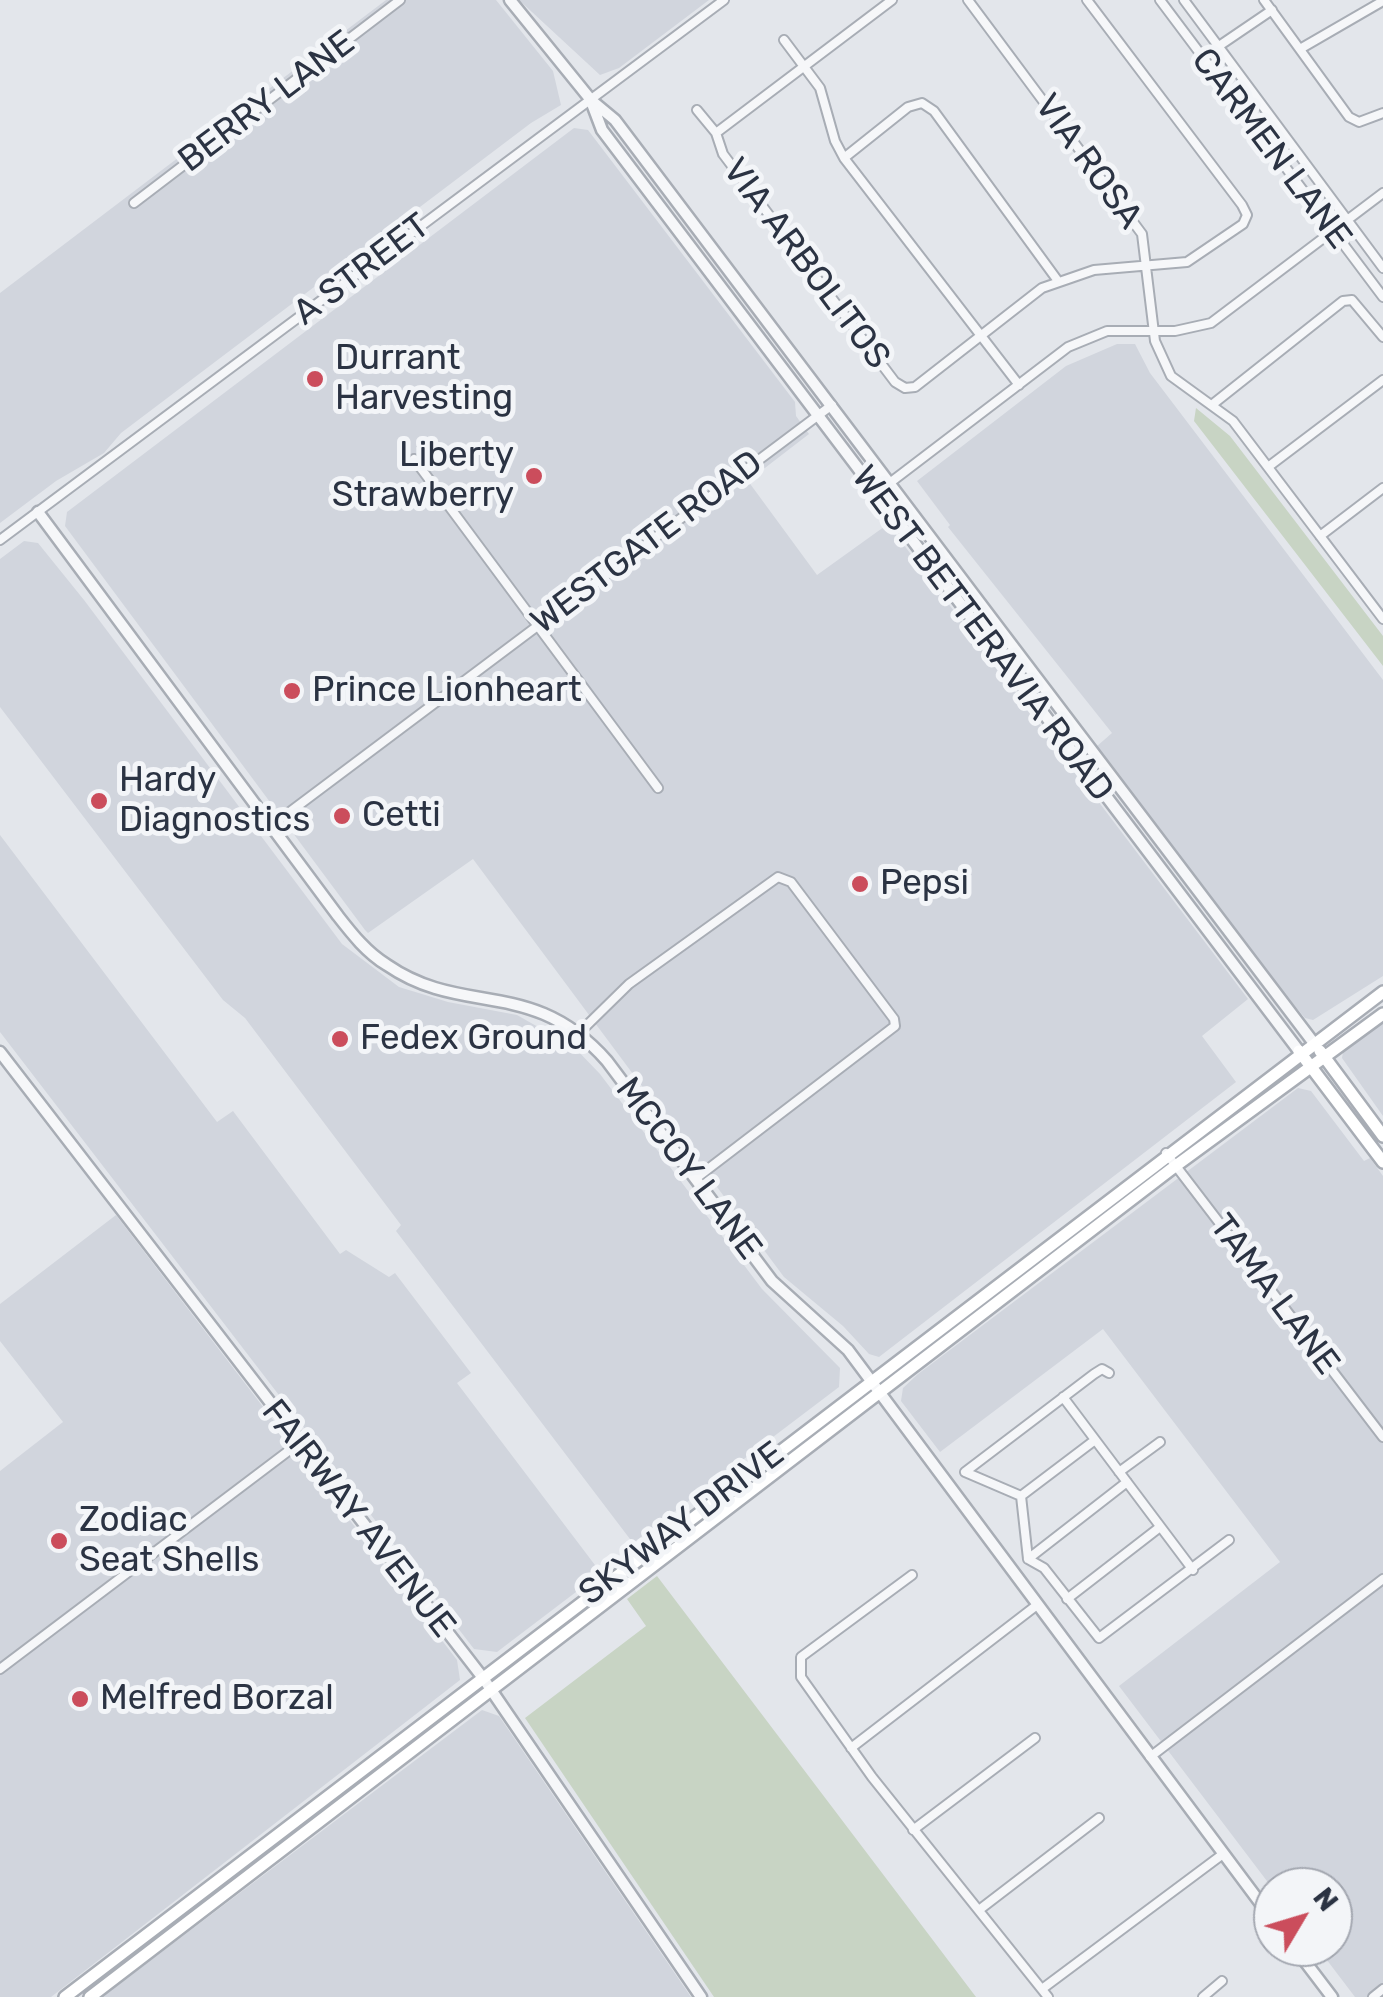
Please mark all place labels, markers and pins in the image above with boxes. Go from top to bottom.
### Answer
place label: Durrant Harvesting [335,338,513,420]
marker: Durrant Harvesting [304,368,326,390]
place label: Liberty Strawberry [332,435,514,517]
marker: Liberty Strawberry [523,465,545,487]
place label: Prince Lionheart [312,670,582,712]
marker: Prince Lionheart [281,680,303,702]
place label: Hardy Diagnostics [119,760,310,842]
marker: Hardy Diagnostics [88,790,110,812]
place label: Cetti [362,795,441,837]
marker: Cetti [331,805,353,827]
place label: Pepsi [880,863,969,905]
marker: Pepsi [849,873,871,895]
place label: Fedex Ground [360,1018,587,1060]
marker: Fedex Ground [329,1028,351,1050]
place label: Zodiac Seat Shells [79,1500,259,1582]
marker: Zodiac Seat Shells [48,1530,70,1552]
place label: Melfred Borzal [100,1678,334,1720]
marker: Melfred Borzal [69,1688,91,1710]

